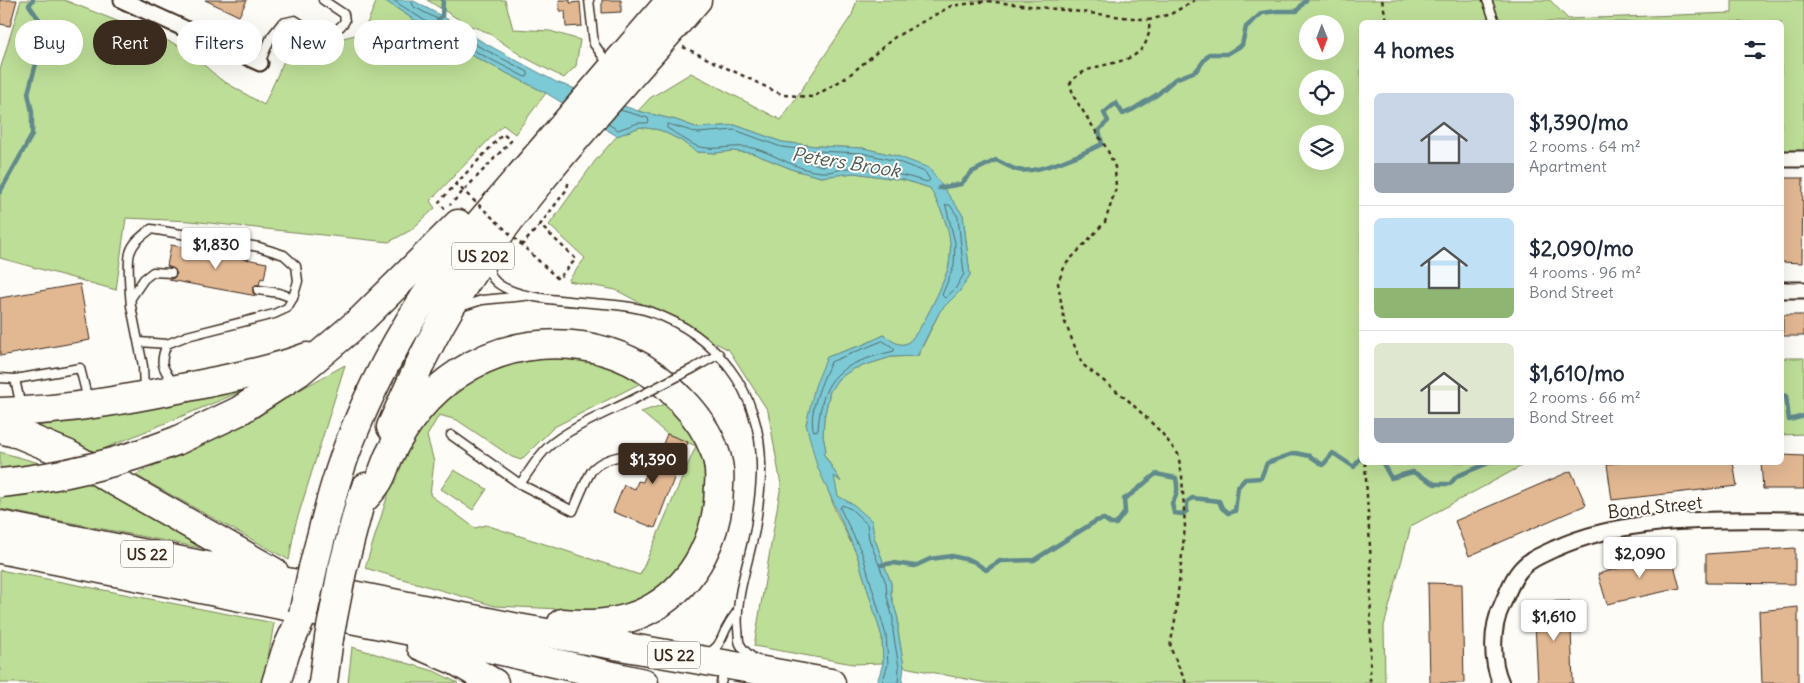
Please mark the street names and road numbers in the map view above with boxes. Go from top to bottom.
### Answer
road number: US 202 [452,242,514,270]
street label: Bond Street [1606,491,1704,523]
road number: US 22 [121,540,173,568]
road number: US 22 [648,642,700,668]

